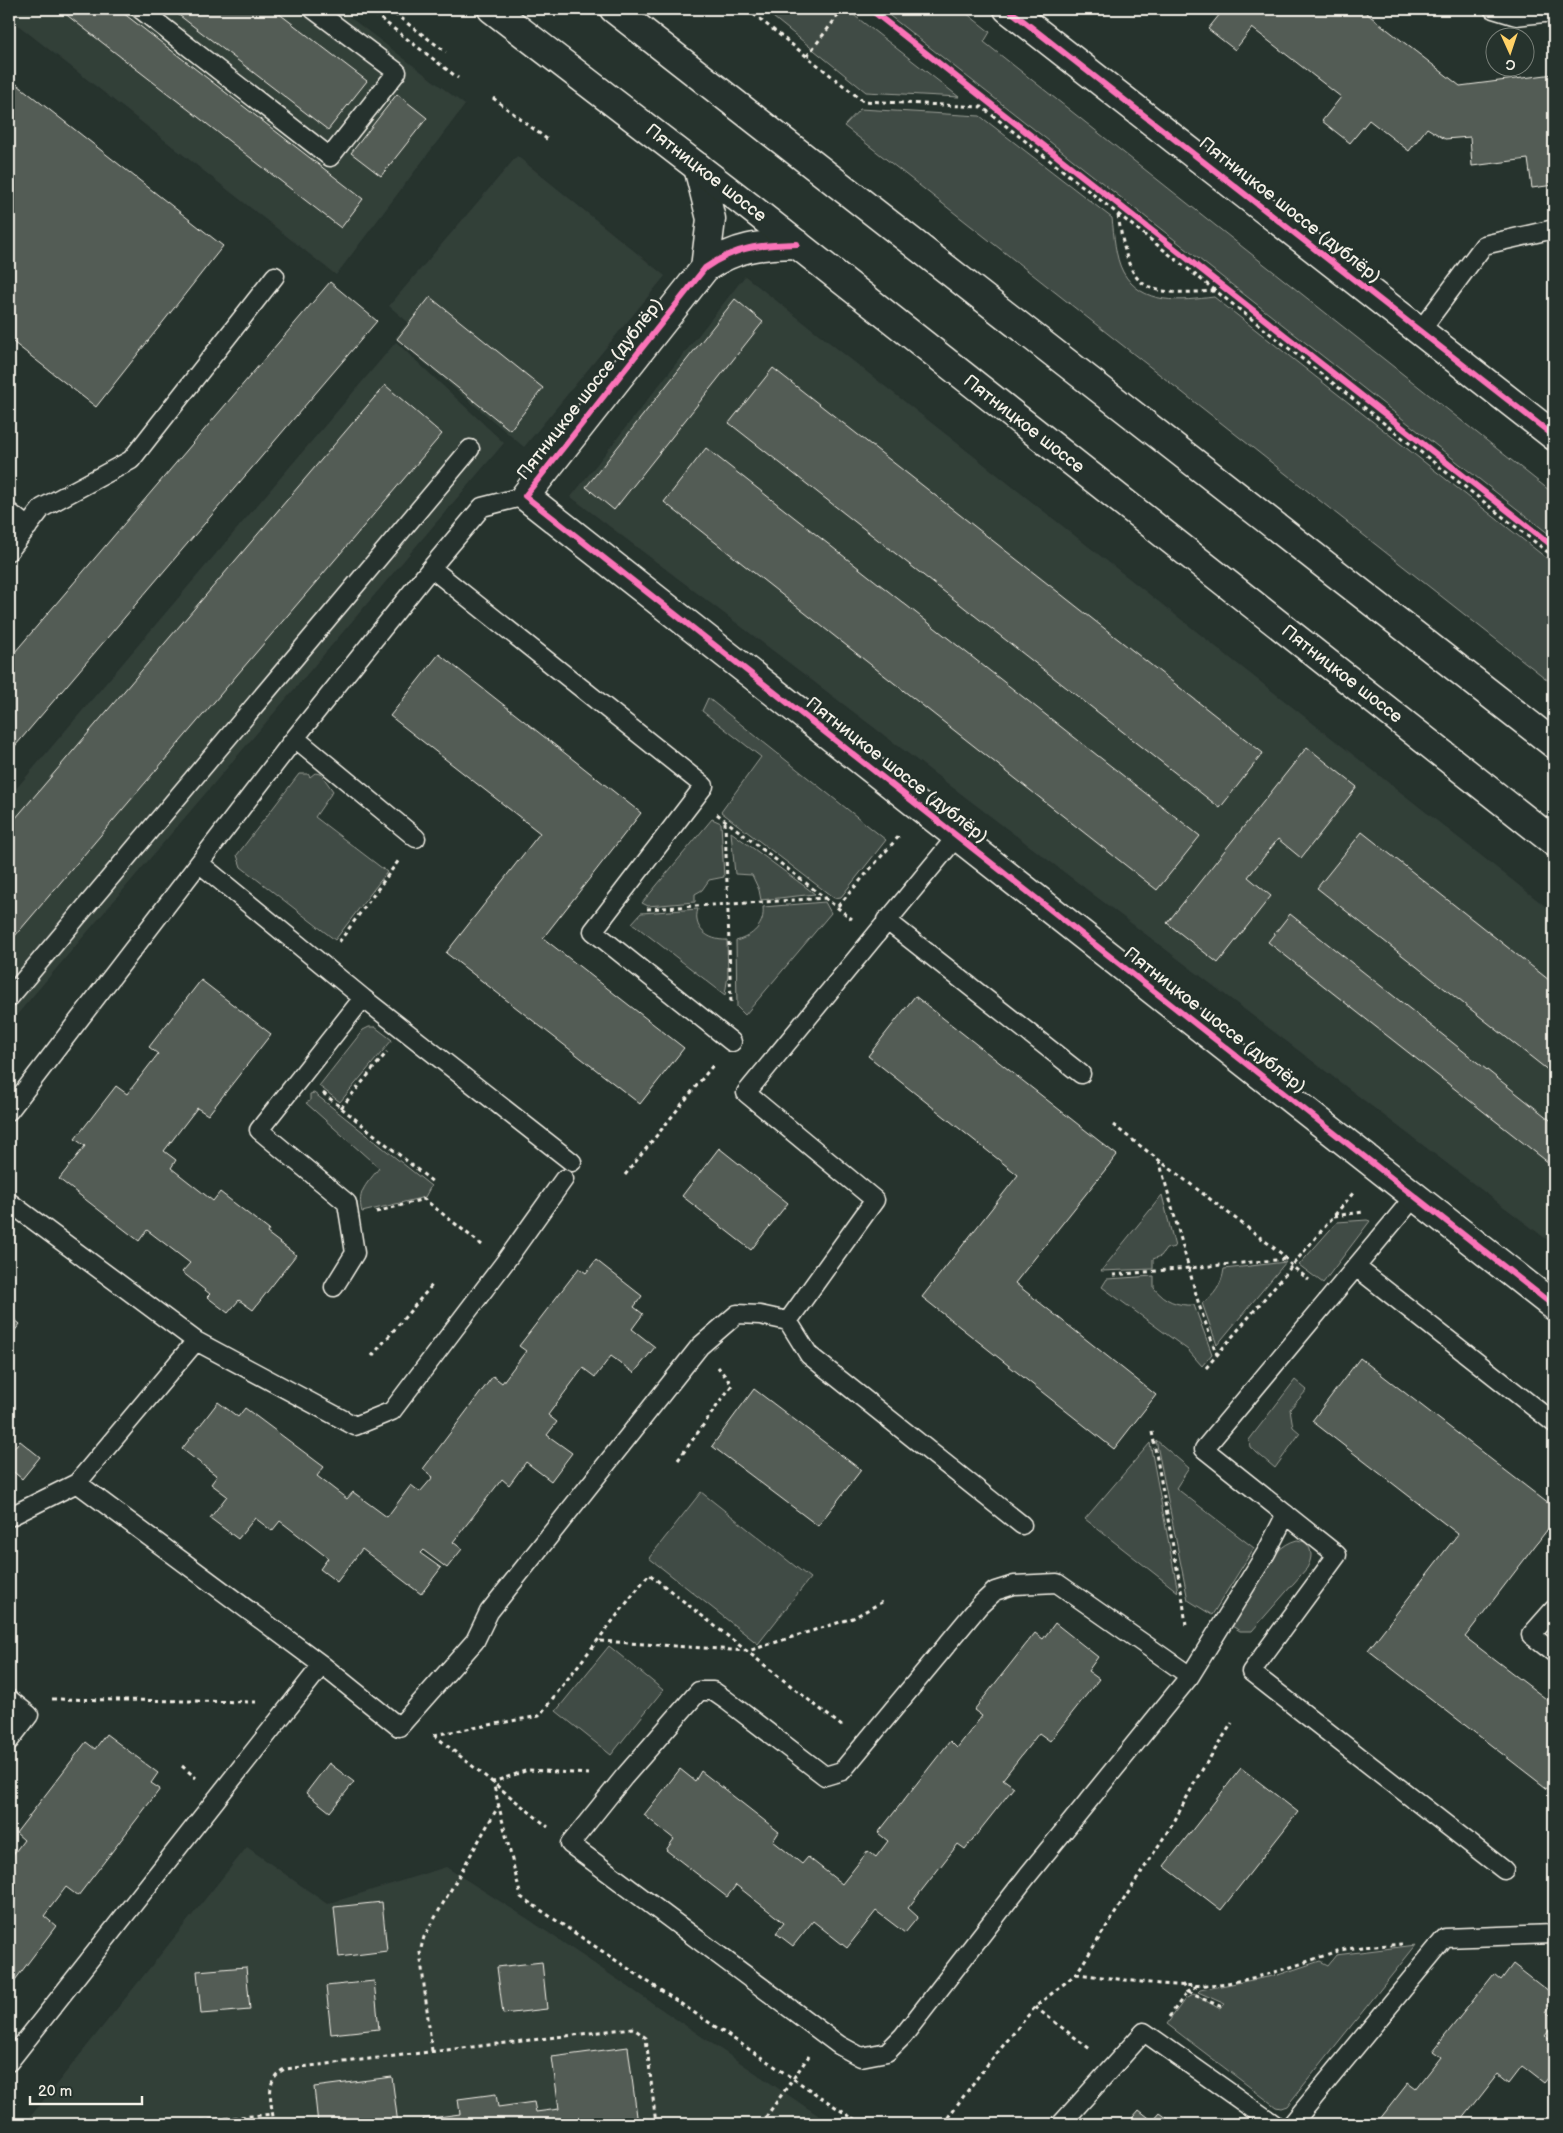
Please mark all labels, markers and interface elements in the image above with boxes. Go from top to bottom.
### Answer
north arrow [1486,28,1536,78]
text: С [1505,56,1516,73]
street label: Пятницкое шоссе [642,119,770,227]
street label: Пятницкое шоссе (дублёр) [1195,133,1385,287]
street label: Пятницкое шоссе (дублёр) [513,294,667,484]
street label: Пятницкое шоссе [960,370,1088,478]
street label: Пятницкое шоссе [1278,620,1406,728]
street label: Пятницкое шоссе (дублёр) [802,693,992,847]
street label: Пятницкое шоссе (дублёр) [1120,943,1310,1097]
scale bar [30,2073,142,2105]
text: 20 m [38,2082,72,2101]

